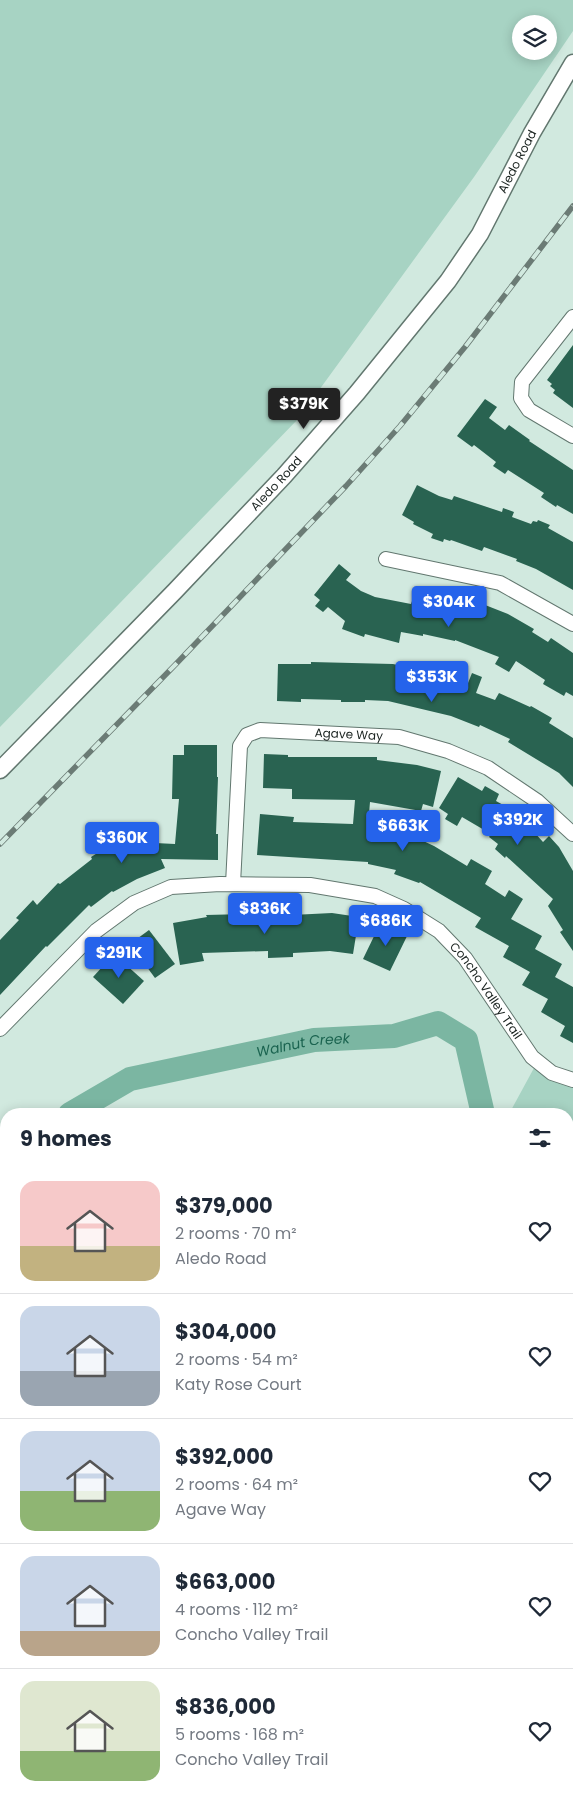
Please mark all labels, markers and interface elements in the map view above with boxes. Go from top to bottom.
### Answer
map controls [512,15,557,60]
button: layers [512,15,557,60]
street label: Aledo Road [494,127,540,196]
pin: $379K [269,388,339,430]
text: $379K [279,392,329,415]
street label: Aledo Road [246,452,306,514]
pin: $304K [414,586,484,628]
text: $304K [423,590,475,613]
pin: $353K [397,660,467,703]
text: $353K [406,665,458,688]
street label: Agave Way [314,724,384,744]
pin: $392K [483,804,553,846]
text: $392K [493,808,543,831]
pin: $663K [368,810,438,852]
text: $663K [377,814,429,837]
pin: $360K [87,822,157,864]
text: $360K [96,826,148,849]
pin: $836K [230,892,300,935]
text: $836K [239,897,291,920]
pin: $686K [351,904,421,947]
text: $686K [360,909,412,932]
pin: $291K [84,936,154,979]
street label: Concho Valley Trail [446,938,526,1042]
text: $291K [96,941,142,964]
water label: Walnut Creek [254,1028,351,1062]
text: 9 homes [20,1124,112,1153]
icon: filters [526,1124,554,1152]
text: $379,000 [175,1191,273,1220]
icon: home [60,1201,120,1261]
icon: heart [526,1217,554,1245]
text: 2 rooms · 70 m² [175,1222,297,1245]
text: Aledo Road [175,1247,267,1270]
text: $304,000 [175,1317,277,1346]
icon: home [60,1326,120,1386]
icon: heart [526,1342,554,1370]
text: 2 rooms · 54 m² [175,1348,298,1371]
text: Katy Rose Court [175,1373,302,1396]
text: $392,000 [175,1442,274,1471]
icon: home [60,1451,120,1511]
icon: heart [526,1467,554,1495]
text: 2 rooms · 64 m² [175,1473,298,1496]
text: Agave Way [175,1498,266,1521]
text: $663,000 [175,1567,275,1596]
icon: home [60,1576,120,1636]
icon: heart [526,1592,554,1620]
text: 4 rooms · 112 m² [175,1598,298,1621]
text: Concho Valley Trail [175,1623,328,1646]
text: $836,000 [175,1692,276,1721]
icon: home [60,1701,120,1761]
icon: heart [526,1717,554,1745]
text: 5 rooms · 168 m² [175,1723,304,1746]
text: Concho Valley Trail [175,1748,328,1771]

